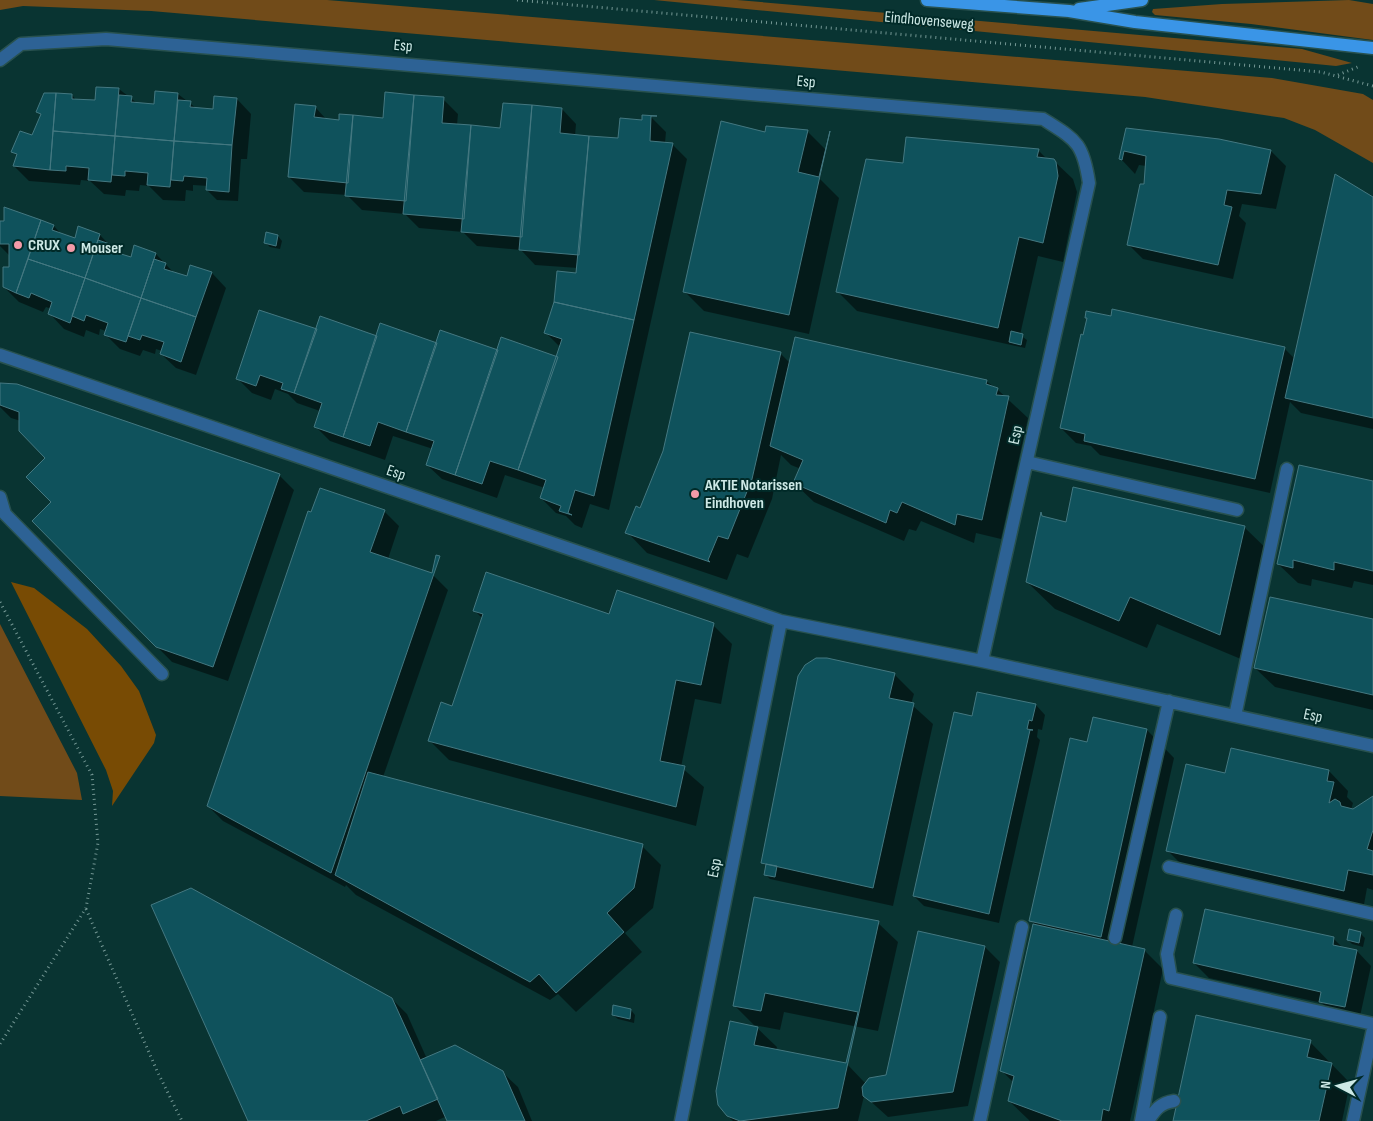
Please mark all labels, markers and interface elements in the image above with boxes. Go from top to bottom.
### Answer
street label: Eindhovenseweg [884,8,974,34]
street label: Esp [393,36,413,56]
street label: Esp [796,72,816,92]
place label: CRUX [28,236,60,255]
marker: CRUX [12,239,24,251]
place label: Mouser [81,239,123,258]
marker: Mouser [65,242,77,254]
street label: Esp [1005,424,1027,446]
street label: Esp [384,461,408,485]
place label: AKTIE Notarissen Eindhoven [704,476,802,513]
marker: AKTIE Notarissen Eindhoven [689,488,701,500]
street label: Esp [1302,705,1324,727]
street label: Esp [704,857,726,879]
north arrow [1313,1061,1363,1111]
text: N [1317,1080,1334,1089]

